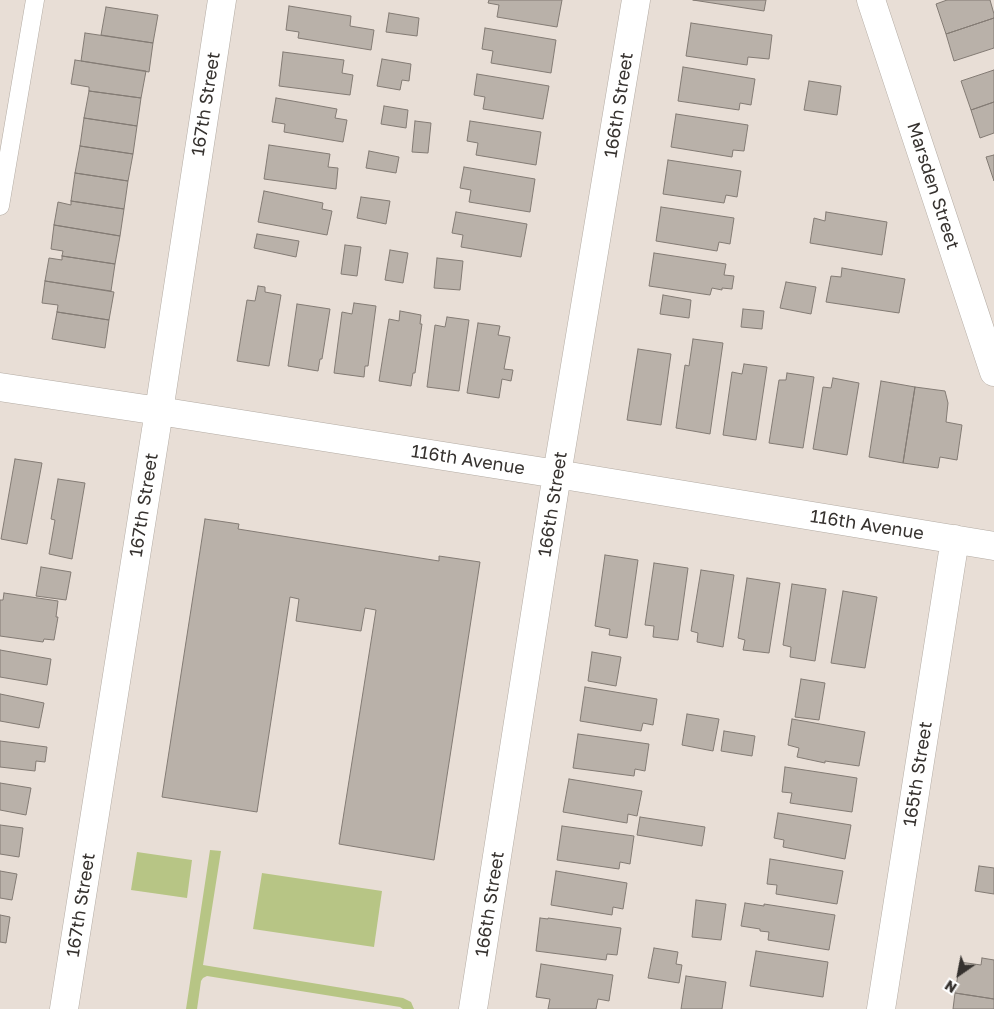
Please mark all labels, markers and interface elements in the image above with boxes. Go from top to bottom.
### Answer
street label: 167th Street [187,50,225,158]
street label: 166th Street [600,51,638,159]
street label: Marsden Street [902,120,964,252]
street label: 116th Avenue [410,440,526,480]
street label: 166th Street [534,450,572,558]
street label: 167th Street [125,451,163,559]
street label: 116th Avenue [809,505,925,545]
street label: 165th Street [899,720,937,828]
street label: 166th Street [471,850,509,958]
street label: 167th Street [62,851,100,959]
north arrow [934,949,984,999]
text: N [941,977,960,997]

